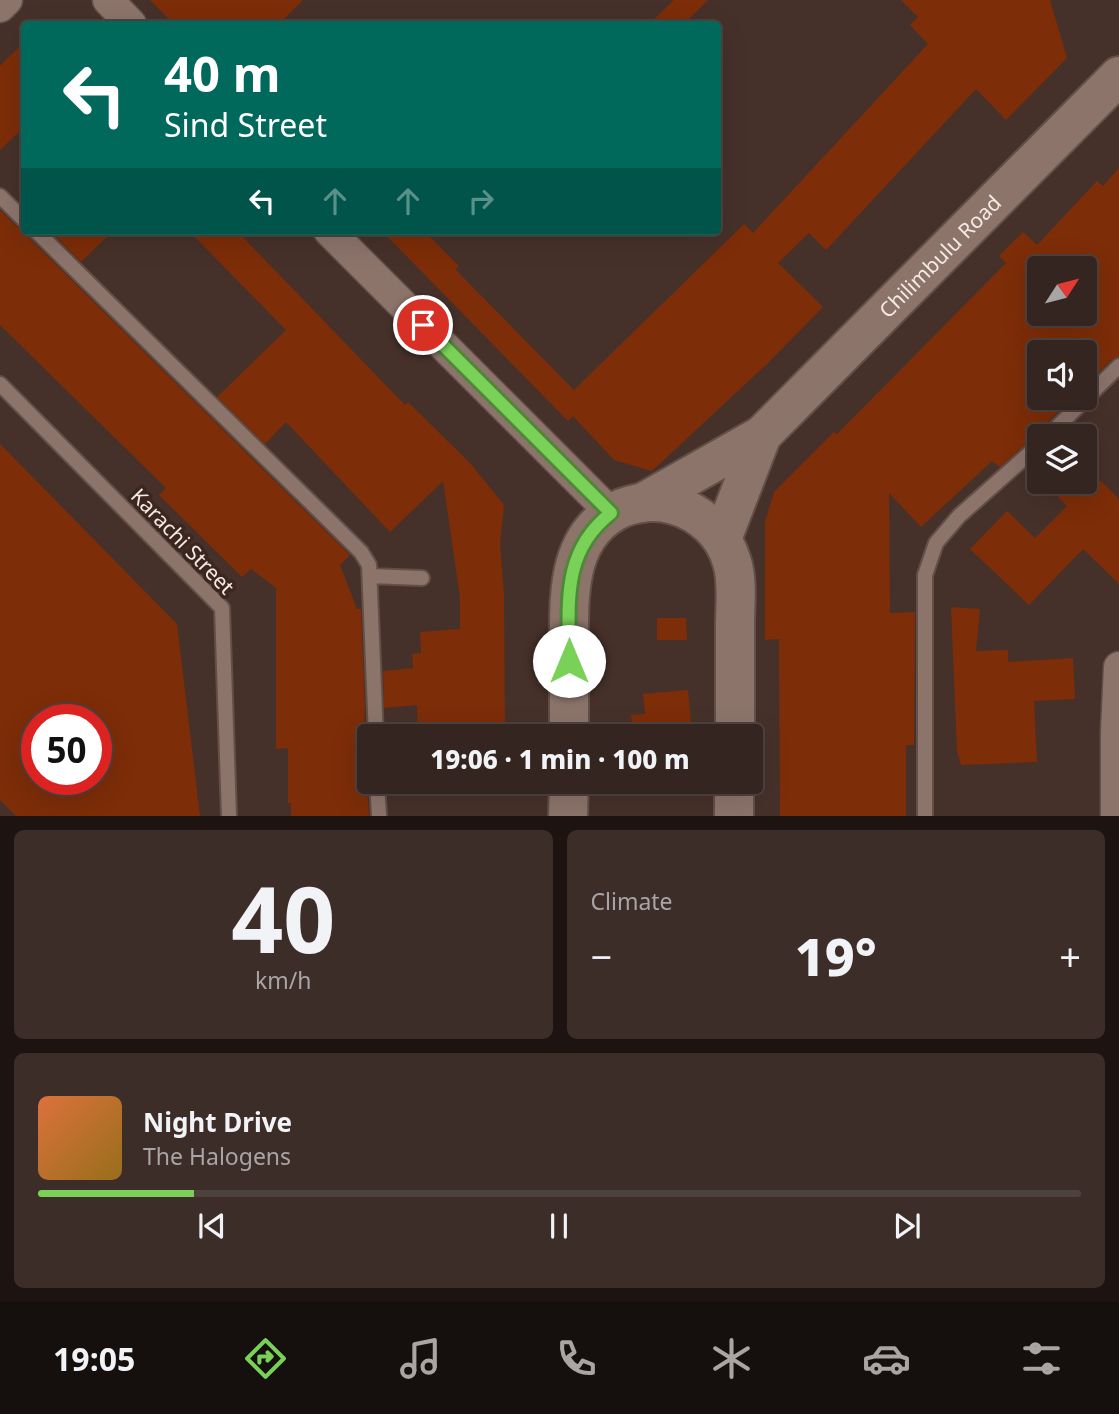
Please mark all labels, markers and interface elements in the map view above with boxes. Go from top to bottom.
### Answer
text: 40 m [164,40,281,106]
icon: left [49,49,140,140]
text: Sind Street [164,103,327,146]
icon: left [243,182,281,220]
icon: ahead [316,182,354,220]
icon: ahead [389,182,427,220]
icon: right [462,182,500,220]
street label: Chilimbulu Road [873,189,1007,324]
north arrow [1027,256,1097,326]
map controls [1027,256,1097,494]
pin [393,295,453,355]
icon: arrive [404,306,442,344]
button: sound [1027,340,1097,410]
button: layers [1027,424,1097,494]
street label: Karachi Street [125,482,241,600]
position arrow [532,624,606,698]
speed limit sign: 50 [21,704,112,795]
text: 19:06 · 1 min · 100 m [430,741,690,777]
text: 40 [231,856,335,980]
text: Climate [591,885,673,917]
text: 19° [795,920,877,991]
text: − [591,930,612,982]
text: + [1059,930,1081,982]
text: km/h [255,964,312,996]
text: Night Drive [143,1104,292,1140]
text: The Halogens [143,1140,291,1172]
icon: previous [193,1207,231,1245]
icon: pause [540,1207,578,1245]
icon: next [888,1207,926,1245]
icon: directions [241,1334,290,1383]
icon: music [396,1334,445,1383]
icon: phone [552,1334,601,1383]
icon: climate [707,1334,756,1383]
icon: car [862,1334,911,1383]
icon: filters [1017,1334,1066,1383]
text: 19:05 [53,1337,135,1380]

